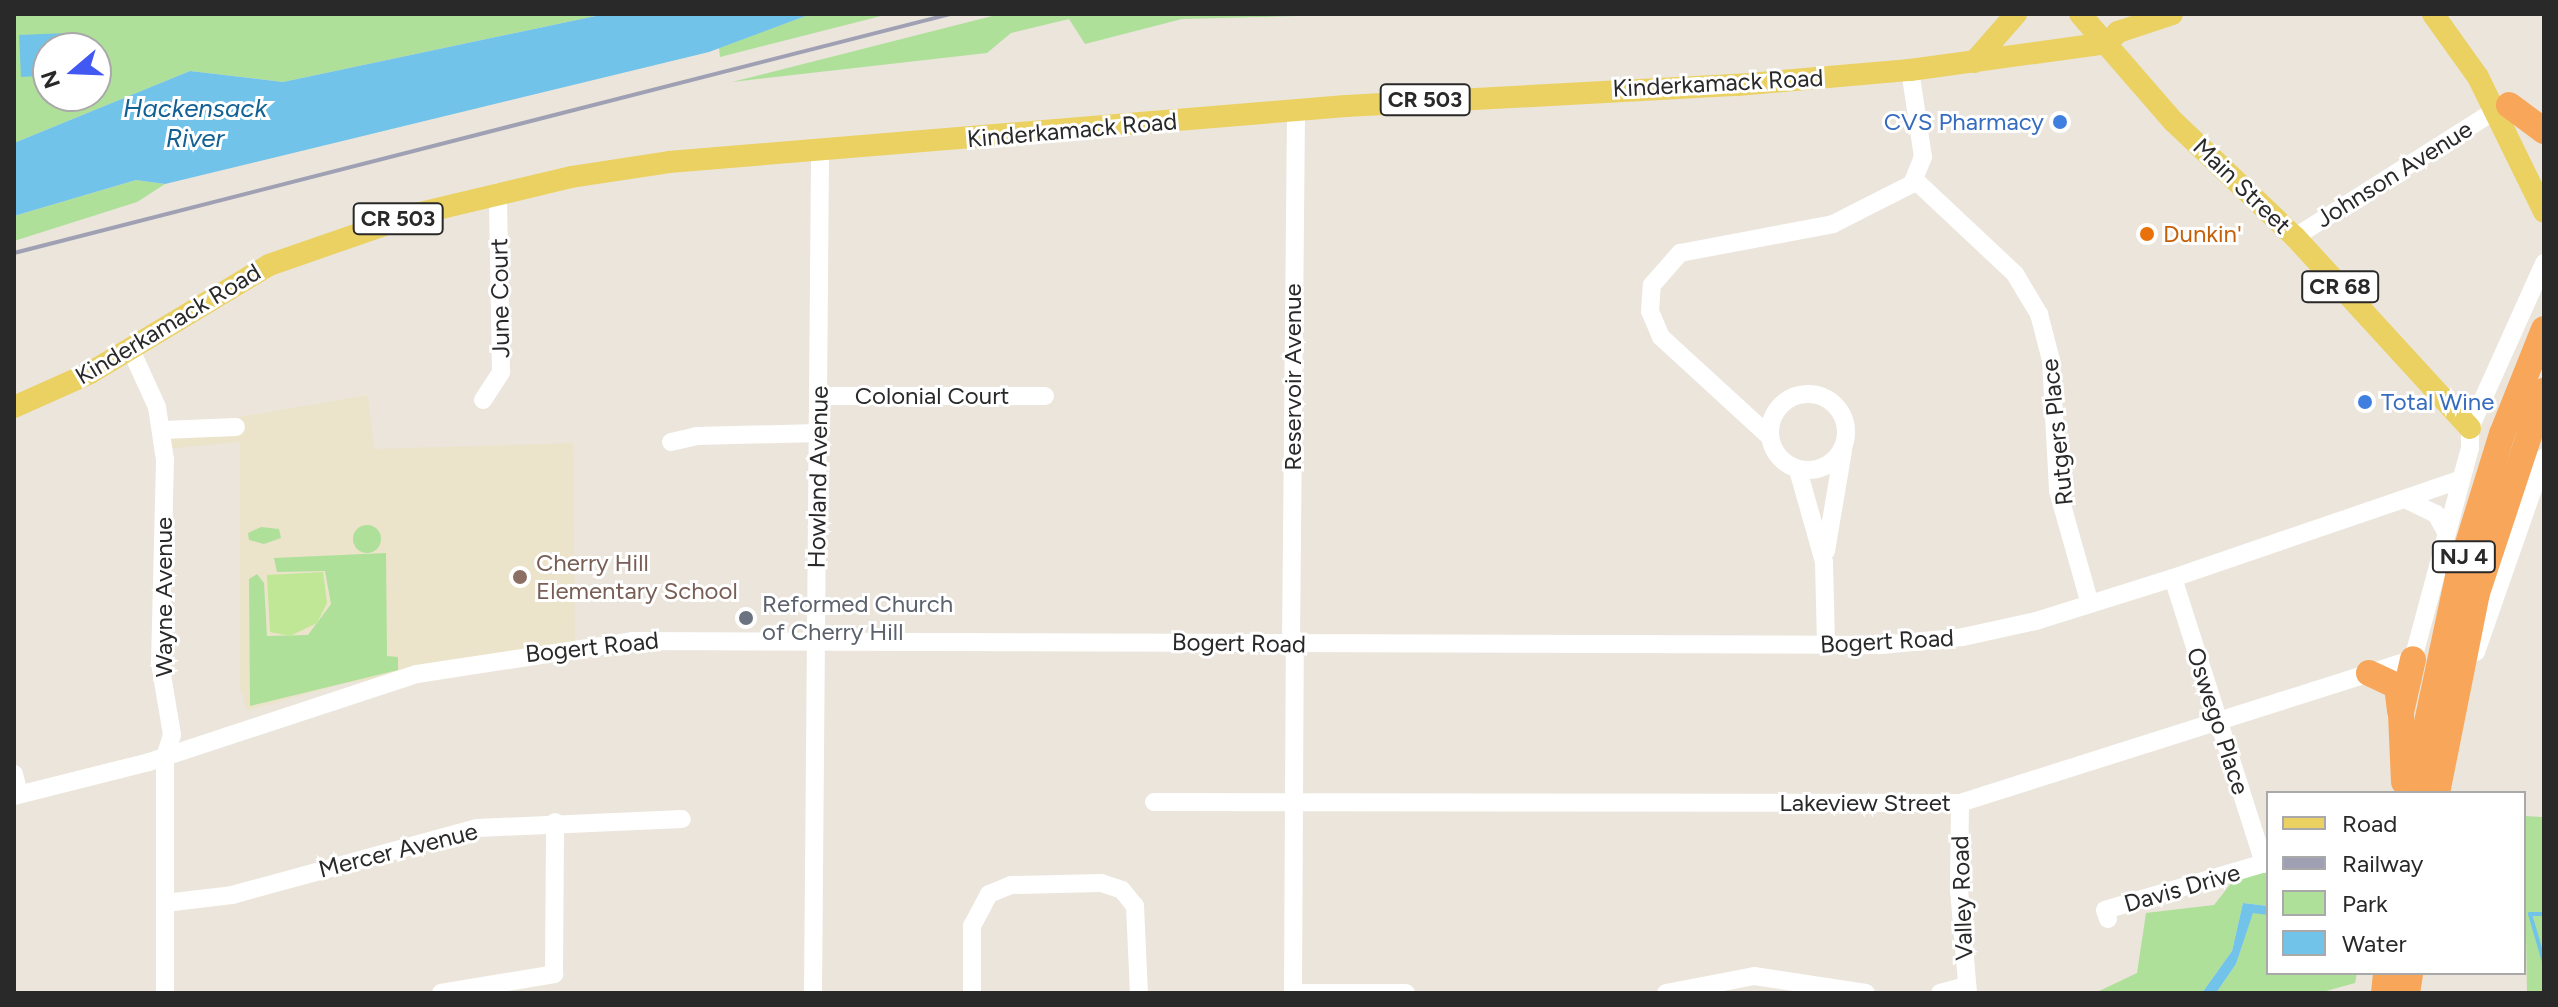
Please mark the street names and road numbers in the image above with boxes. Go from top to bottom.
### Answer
street label: Kinderkamack Road [1612,63,1824,103]
road number: CR 503 [1379,82,1471,118]
street label: Kinderkamack Road [966,106,1178,154]
street label: Johnson Avenue [2311,114,2477,234]
street label: Main Street [2187,132,2297,240]
road number: CR 503 [352,201,444,237]
street label: June Court [485,238,515,358]
street label: Kinderkamack Road [70,257,266,391]
road number: CR 68 [2300,269,2380,305]
street label: Reservoir Avenue [1279,283,1307,471]
street label: Rutgers Place [2035,357,2079,507]
street label: Colonial Court [855,382,1009,410]
street label: Howland Avenue [802,386,834,568]
street label: Wayne Avenue [150,517,178,677]
road number: NJ 4 [2430,539,2498,575]
street label: Bogert Road [1819,623,1955,659]
street label: Bogert Road [524,626,660,668]
street label: Bogert Road [1172,627,1306,659]
street label: Oswego Place [2181,644,2255,798]
street label: Lakeview Street [1779,789,1951,817]
street label: Mercer Avenue [316,816,480,884]
street label: Valley Road [1945,835,1979,961]
street label: Davis Drive [2121,858,2243,918]

